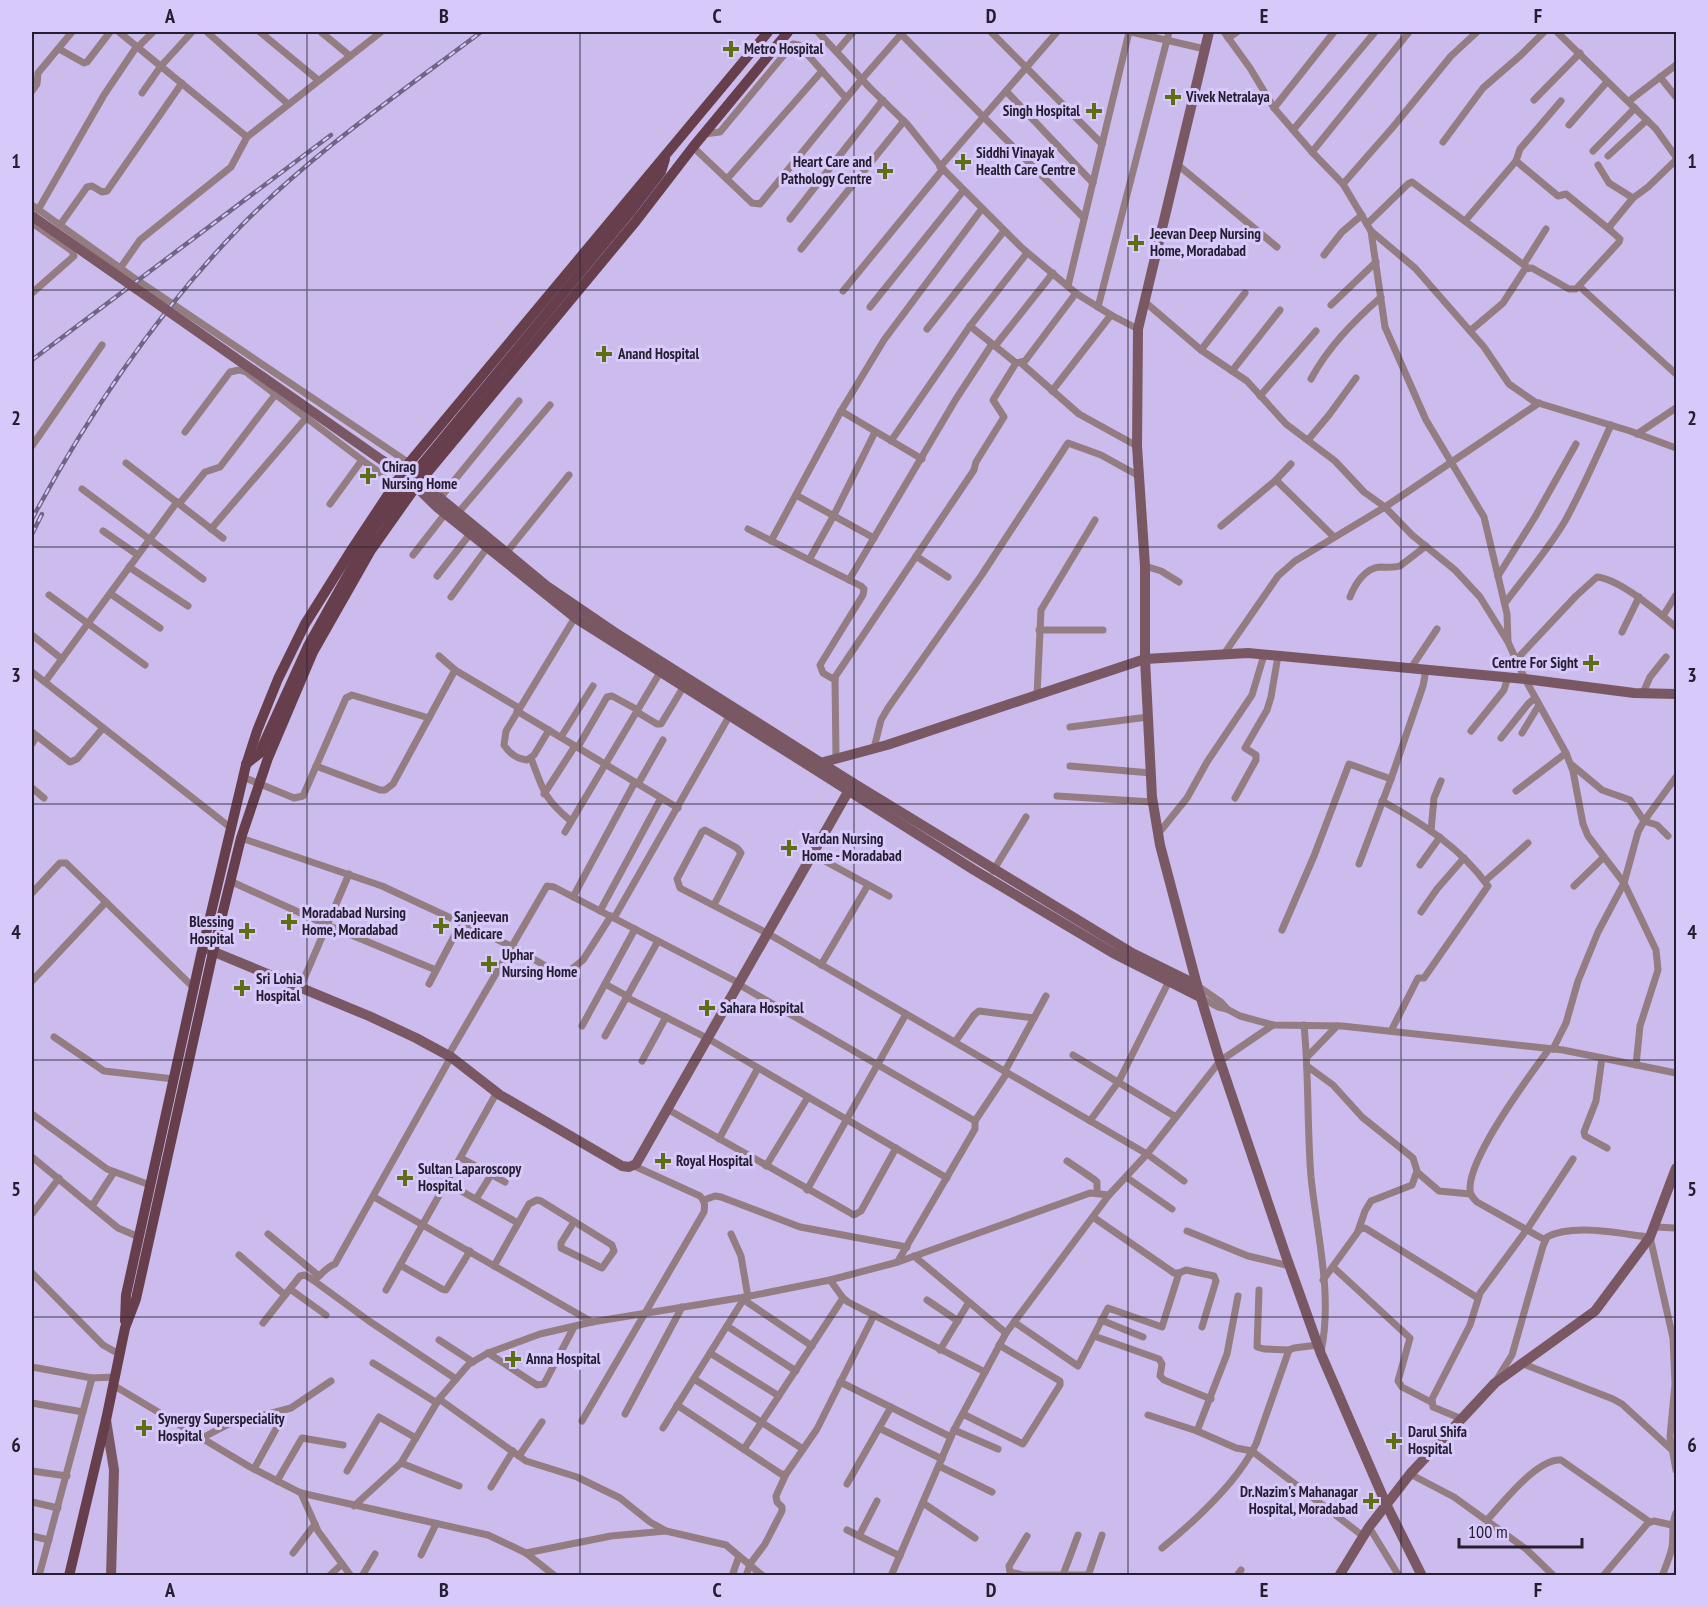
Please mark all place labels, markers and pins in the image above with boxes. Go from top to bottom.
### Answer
place label: Metro Hospital [744,39,823,58]
marker: Metro Hospital [722,40,740,58]
place label: Vivek Netralaya [1185,87,1270,106]
marker: Vivek Netralaya [1164,88,1182,106]
place label: Singh Hospital [1003,101,1080,120]
marker: Singh Hospital [1085,102,1103,120]
place label: Siddhi Vinayak Health Care Centre [976,143,1076,179]
place label: Heart Care and Pathology Centre [781,152,872,188]
marker: Siddhi Vinayak Health Care Centre [954,153,972,171]
marker: Heart Care and Pathology Centre [876,162,894,180]
place label: Jeevan Deep Nursing Home, Moradabad [1149,224,1261,260]
marker: Jeevan Deep Nursing Home, Moradabad [1127,234,1145,252]
place label: Anand Hospital [617,344,699,363]
marker: Anand Hospital [595,345,613,363]
place label: Chirag Nursing Home [382,457,457,493]
marker: Chirag Nursing Home [359,467,377,485]
place label: Centre For Sight [1492,653,1579,672]
marker: Centre For Sight [1582,654,1600,672]
place label: Vardan Nursing Home - Moradabad [801,829,902,865]
marker: Vardan Nursing Home - Moradabad [780,839,798,857]
place label: Moradabad Nursing Home, Moradabad [302,903,406,939]
place label: Sanjeevan Medicare [454,907,509,943]
place label: Blessing Hospital [189,912,234,948]
marker: Moradabad Nursing Home, Moradabad [280,913,298,931]
marker: Sanjeevan Medicare [432,917,450,935]
marker: Blessing Hospital [238,922,256,940]
place label: Uphar Nursing Home [502,945,577,981]
marker: Uphar Nursing Home [480,955,498,973]
place label: Sri Lohia Hospital [256,969,302,1005]
marker: Sri Lohia Hospital [233,979,251,997]
place label: Sahara Hospital [720,998,804,1017]
marker: Sahara Hospital [698,999,716,1017]
place label: Royal Hospital [676,1151,753,1170]
marker: Royal Hospital [654,1152,672,1170]
place label: Sultan Laparoscopy Hospital [418,1159,522,1195]
marker: Sultan Laparoscopy Hospital [396,1169,414,1187]
place label: Anna Hospital [525,1349,601,1368]
marker: Anna Hospital [504,1350,522,1368]
place label: Synergy Superspeciality Hospital [158,1409,285,1445]
marker: Synergy Superspeciality Hospital [135,1419,153,1437]
place label: Darul Shifa Hospital [1408,1422,1467,1458]
marker: Darul Shifa Hospital [1385,1432,1403,1450]
place label: Dr.Nazim's Mahanagar Hospital, Moradabad [1240,1482,1359,1518]
marker: Dr.Nazim's Mahanagar Hospital, Moradabad [1362,1492,1380,1510]

